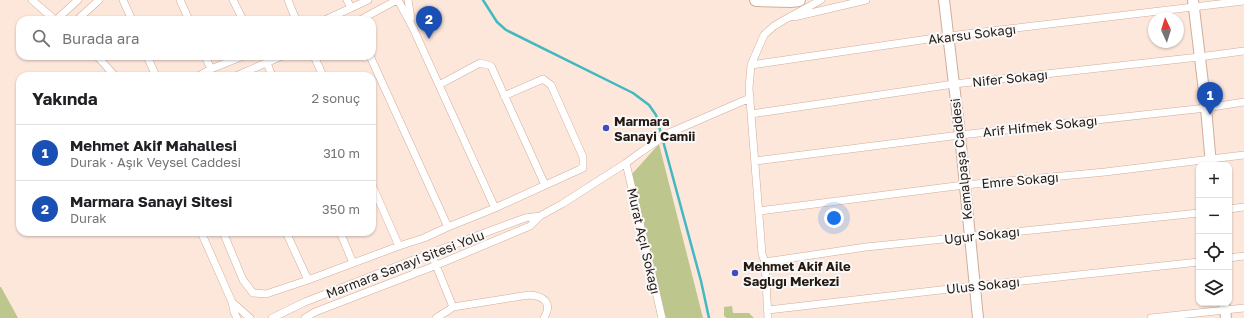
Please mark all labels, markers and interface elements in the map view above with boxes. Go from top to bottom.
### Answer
pin: 2 [416,6,442,39]
north arrow [1148,12,1184,48]
search box [16,16,376,60]
street label: Akarsu Sokağı [927,21,1017,47]
icon: search [30,27,52,49]
text: Burada ara [62,29,139,47]
street label: Nifer Sokağı [971,66,1049,90]
pin: 1 [1197,82,1223,115]
text: Yakında [32,88,98,109]
text: 2 sonuç [312,90,360,106]
street label: Kemalpaşa Caddesi [947,97,975,221]
street label: Arif Hifmek Sokağı [982,112,1098,140]
place label: Marmara Sanayi Camii [614,113,695,144]
marker: Marmara Sanayi Camii [601,123,611,133]
text: Mehmet Akif Mahallesi [70,136,237,154]
text: 1 [42,145,48,161]
text: 310 m [323,145,360,161]
text: Durak · Aşık Veysel Caddesi [70,154,241,170]
map controls [1196,162,1232,306]
button: + [1196,162,1232,198]
street label: Emre Sokağı [981,169,1059,191]
street label: Murat Açıl Sokağı [624,186,664,296]
text: Marmara Sanayi Sitesi [70,192,232,210]
button: − [1196,198,1232,234]
text: 2 [41,201,49,217]
text: 350 m [322,201,360,217]
your location [824,208,844,228]
text: Durak [70,210,107,226]
street label: Uğur Sokağı [943,223,1021,247]
street label: Marmara Sanayi Sitesi Yolu [324,226,486,302]
button: locate [1196,234,1232,270]
place label: Mehmet Akif Aile Sağlığı Merkezi [743,258,851,289]
marker: Mehmet Akif Aile Sağlığı Merkezi [730,268,740,278]
button: layers [1196,270,1232,306]
street label: Ulus Sokağı [945,273,1021,297]

